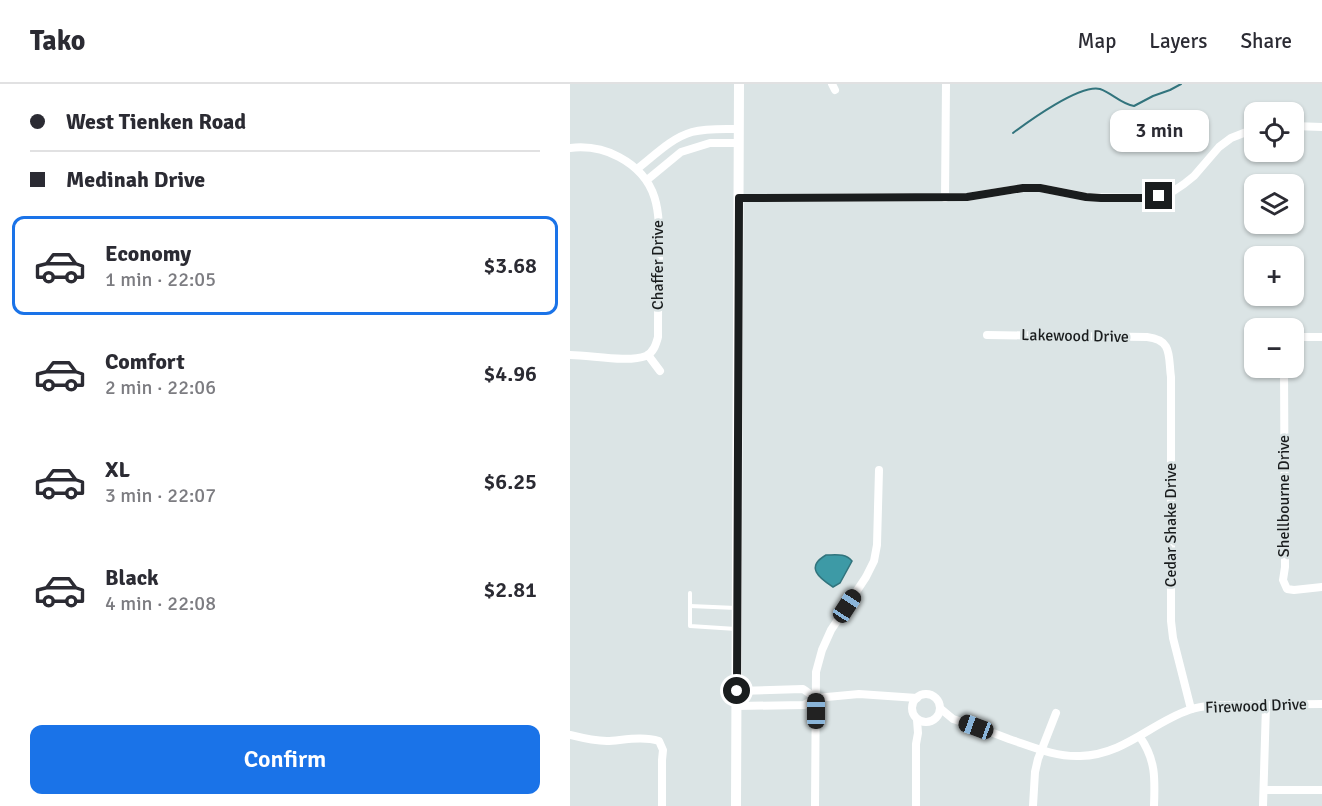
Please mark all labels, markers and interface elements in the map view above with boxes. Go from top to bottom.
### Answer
text: Tako [30,24,85,58]
text: Map [1078,28,1116,54]
text: Layers [1149,28,1207,54]
text: Share [1240,28,1292,54]
map controls [1244,102,1304,378]
button: locate [1244,102,1304,162]
text: West Tienken Road [66,108,246,135]
callout: 3 min [1110,109,1208,151]
text: 3 min [1136,118,1183,143]
text: Medinah Drive [66,166,205,193]
button: layers [1244,174,1304,234]
route end [1145,182,1172,209]
street label: Chaffer Drive [648,220,668,310]
icon: car [33,239,87,293]
text: Economy [105,240,191,267]
button: + [1244,246,1304,306]
text: $3.68 [483,252,537,279]
text: 1 min · 22:05 [105,267,216,292]
button: − [1244,318,1304,378]
street label: Lakewood Drive [1021,325,1129,347]
icon: car [33,347,87,401]
text: Comfort [105,348,185,375]
text: $4.96 [483,360,537,387]
text: 2 min · 22:06 [105,375,216,400]
street label: Shellbourne Drive [1274,435,1294,557]
icon: car [33,455,87,509]
text: XL [105,456,130,483]
street label: Cedar Shake Drive [1161,463,1181,587]
text: $6.25 [483,468,537,495]
text: 3 min · 22:07 [105,483,216,508]
icon: car [33,563,87,617]
text: Black [105,564,159,591]
text: $2.81 [483,576,537,603]
car [830,586,864,626]
text: 4 min · 22:08 [105,591,216,616]
route start [723,677,750,704]
car [807,693,825,729]
street label: Firewood Drive [1205,694,1307,718]
car [956,712,996,742]
button: Confirm [30,725,540,794]

